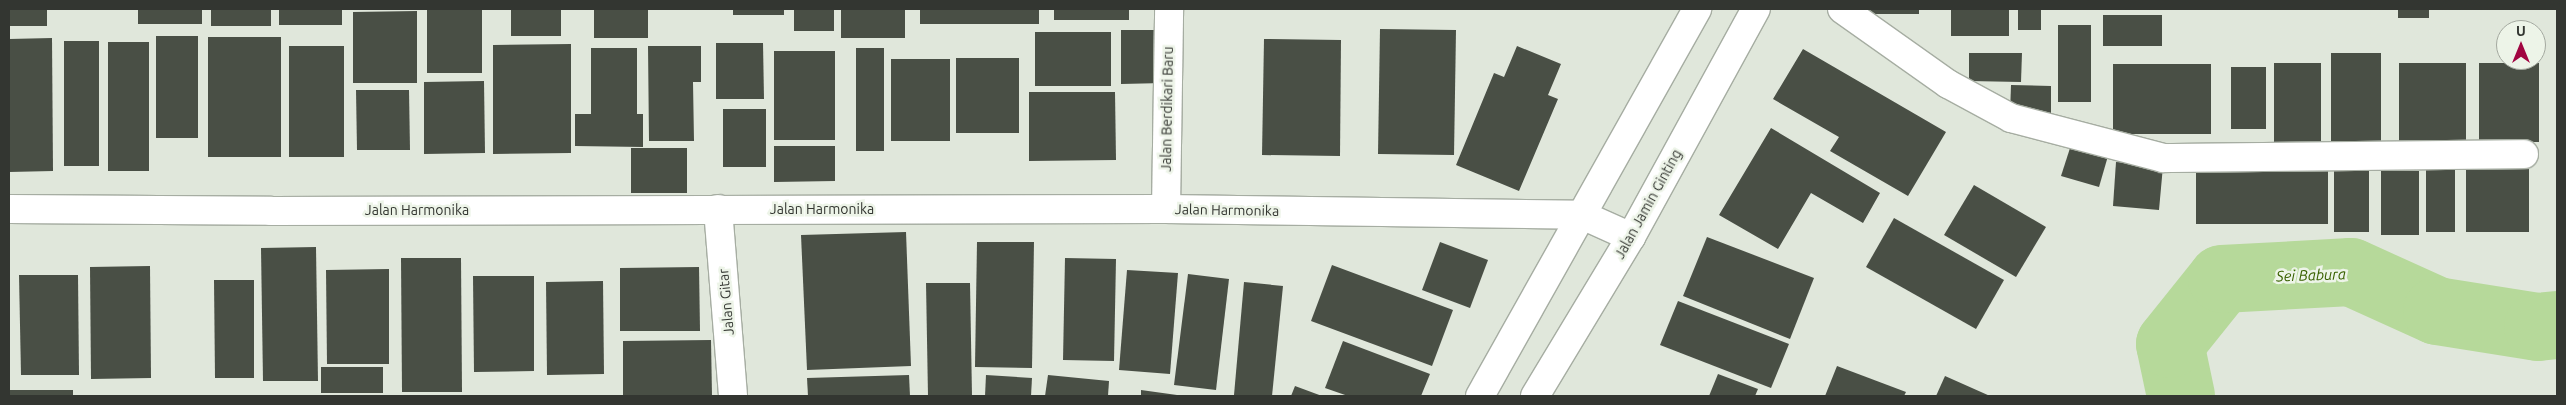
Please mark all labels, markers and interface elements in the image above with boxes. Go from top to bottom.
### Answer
north arrow [2496,20,2546,70]
text: U [2516,23,2526,39]
street label: Jalan Berdikari Baru [1158,46,1176,172]
street label: Jalan Jamin Ginting [1611,146,1685,262]
street label: Jalan Harmonika [770,201,874,217]
street label: Jalan Harmonika [1175,201,1279,219]
street label: Jalan Harmonika [365,202,469,218]
water label: Sei Babura [2276,265,2346,285]
street label: Jalan Gitar [715,268,737,336]

